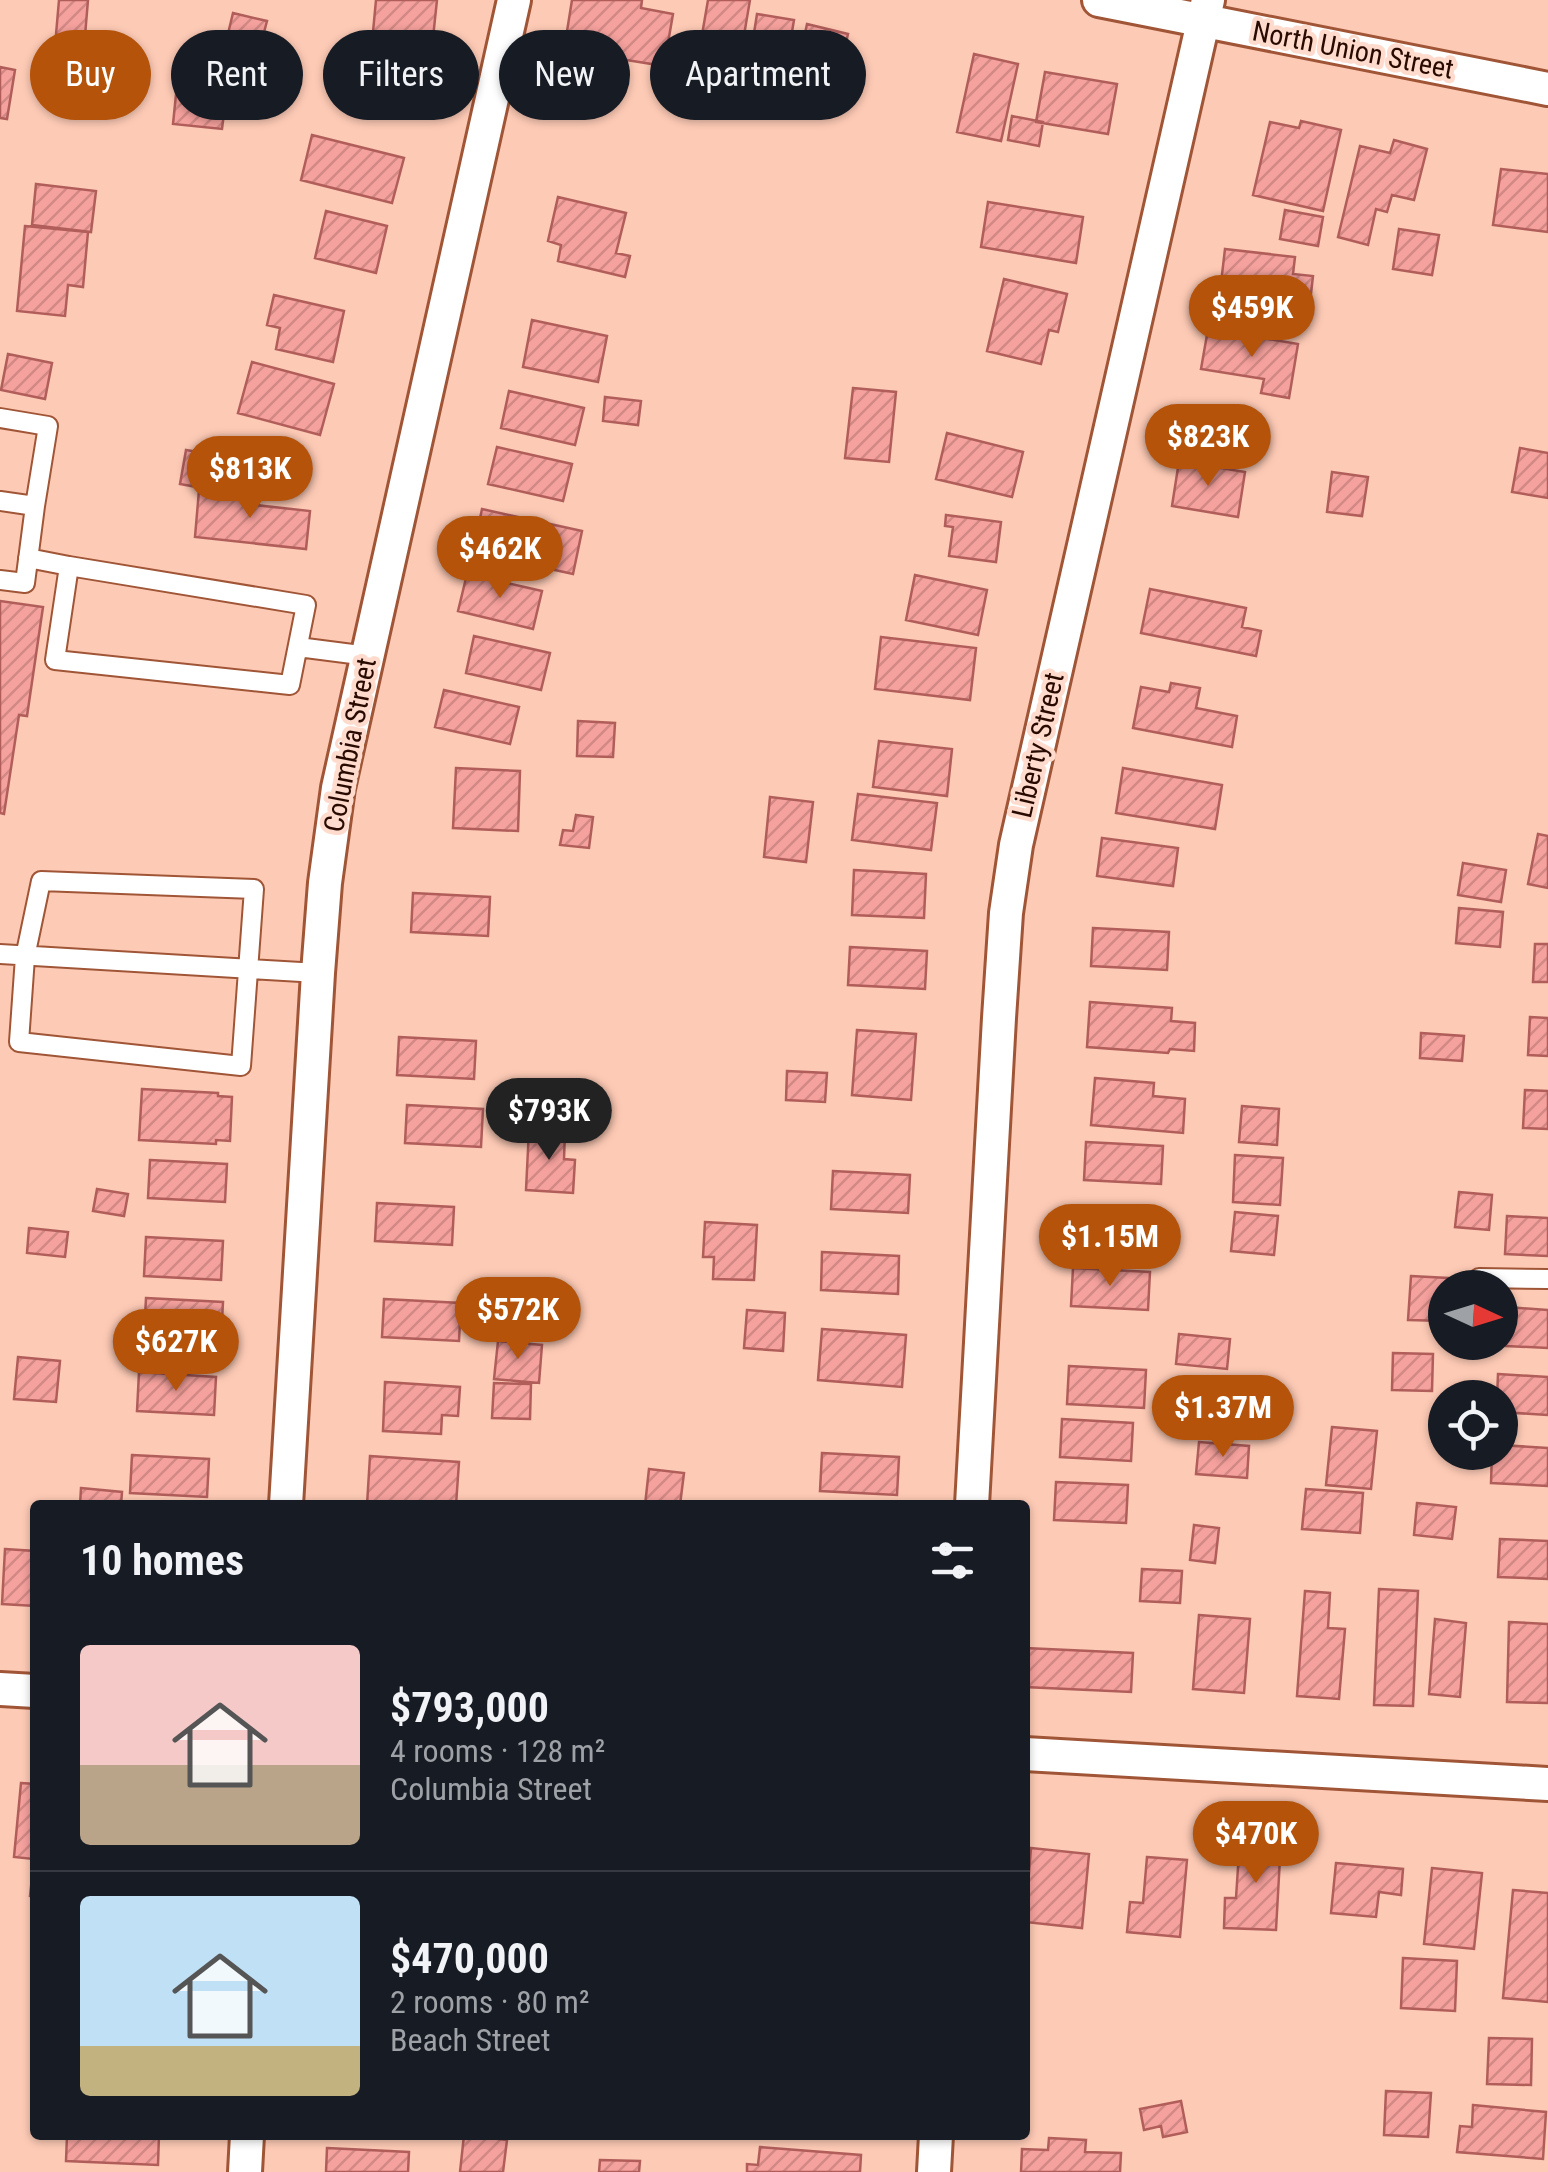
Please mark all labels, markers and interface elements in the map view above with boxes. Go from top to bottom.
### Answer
street label: North Union Street [1250,14,1456,86]
chip: Buy [30,30,151,120]
chip: Rent [171,30,303,120]
chip: Filters [323,30,479,120]
chip: New [499,30,630,120]
chip: Apartment [650,30,866,120]
pin: $459K [1182,275,1322,360]
text: $459K [1211,288,1293,326]
pin: $823K [1138,404,1278,489]
text: $823K [1167,417,1249,455]
pin: $813K [180,436,320,521]
text: $813K [209,449,291,487]
pin: $462K [430,516,570,601]
text: $462K [459,529,541,567]
street label: Columbia Street [317,655,383,835]
street label: Liberty Street [1005,669,1071,821]
pin: $793K [479,1078,619,1163]
text: $793K [508,1091,590,1129]
pin: $1.15M [1029,1204,1191,1289]
text: $1.15M [1061,1217,1159,1255]
north arrow [1428,1270,1518,1360]
map controls [1428,1270,1518,1470]
pin: $572K [448,1277,588,1362]
text: $572K [477,1290,559,1328]
pin: $627K [106,1309,246,1394]
text: $627K [135,1322,217,1360]
pin: $1.37M [1142,1375,1304,1460]
button: locate [1428,1380,1518,1470]
text: $1.37M [1174,1388,1272,1426]
icon: filters [925,1533,980,1588]
text: 10 homes [80,1536,244,1585]
text: $793,000 [390,1683,549,1732]
icon: home [160,1685,280,1805]
text: 4 rooms · 128 m² [390,1732,605,1770]
text: Columbia Street [390,1770,592,1808]
pin: $470K [1186,1801,1326,1886]
text: $470K [1215,1814,1297,1852]
text: $470,000 [390,1934,549,1983]
icon: home [160,1936,280,2056]
text: 2 rooms · 80 m² [390,1983,589,2021]
text: Beach Street [390,2021,550,2059]

